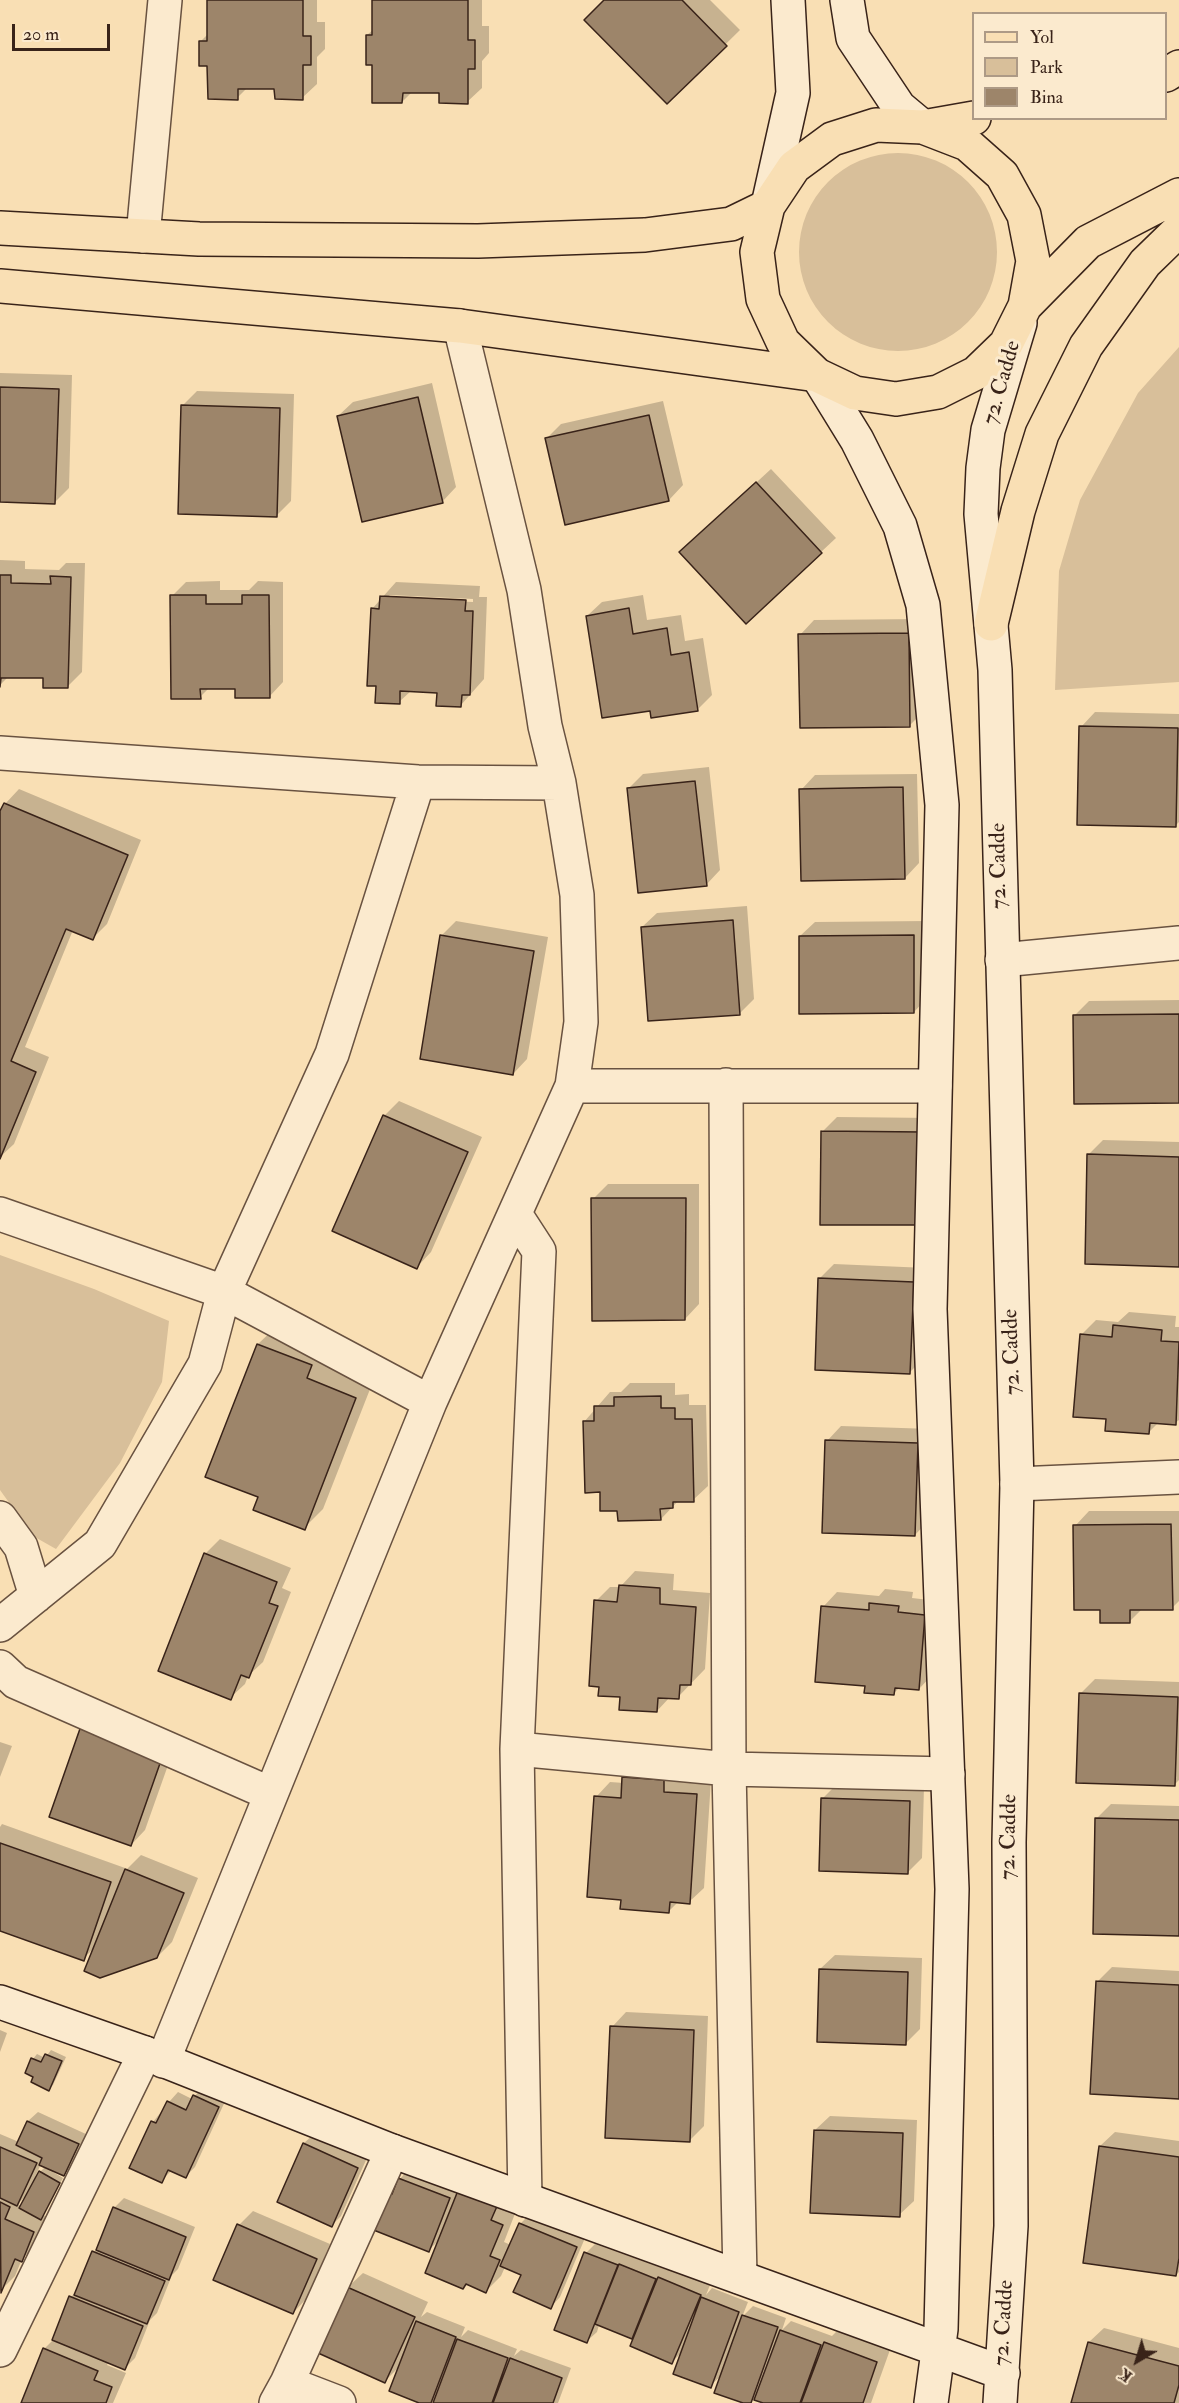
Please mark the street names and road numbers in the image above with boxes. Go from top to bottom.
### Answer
street label: 72. Cadde [978,338,1028,428]
street label: 72. Cadde [986,823,1014,909]
street label: 72. Cadde [998,1309,1028,1395]
street label: 72. Cadde [996,1794,1024,1880]
street label: 72. Cadde [990,2279,1020,2367]

